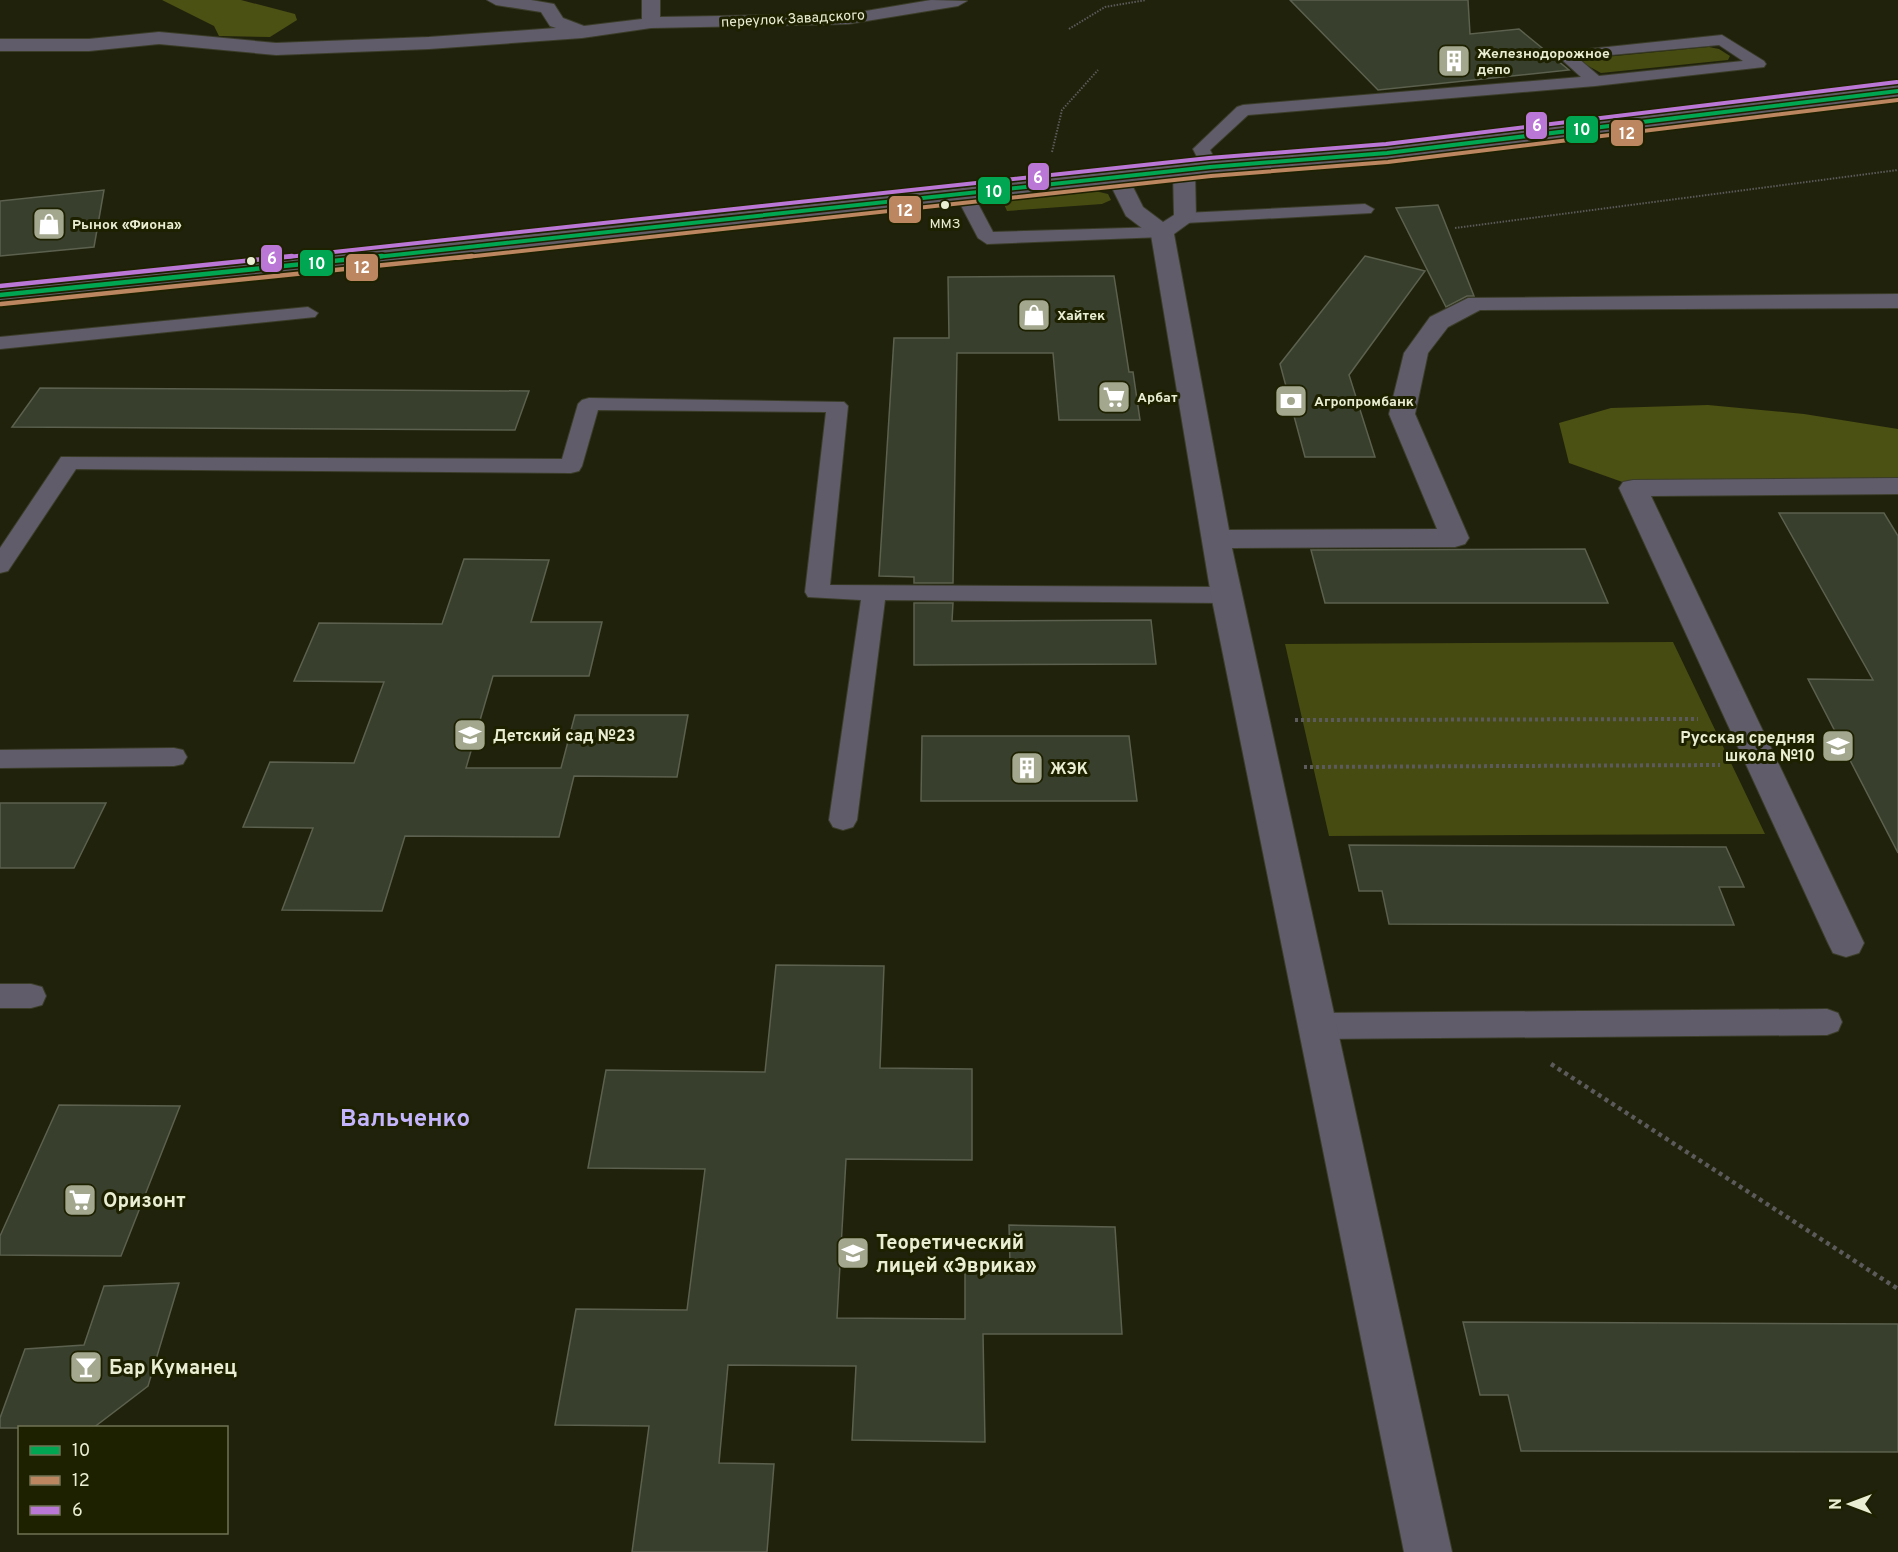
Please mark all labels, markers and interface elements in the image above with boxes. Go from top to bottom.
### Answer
street label: переулок Завадского [721,7,866,32]
building icon: Железнодорожное депо [1436,43,1472,79]
place label: Железнодорожное депо [1477,46,1610,79]
line badge: 6 [1525,111,1548,140]
line badge: 10 [1565,115,1599,144]
text: 6 [1532,117,1542,137]
line badge: 12 [1610,119,1644,147]
text: 10 [1574,121,1590,141]
text: 12 [1619,125,1635,145]
line badge: 6 [1027,162,1050,191]
text: 6 [1033,169,1043,189]
line badge: 10 [977,176,1011,205]
text: 10 [986,183,1002,203]
line badge: 12 [888,195,922,224]
marker: ММЗ [939,199,951,211]
text: 12 [897,202,913,222]
shop icon: Рынок «Фиона» [31,206,67,242]
place label: ММЗ [929,216,961,233]
place label: Рынок «Фиона» [72,217,182,234]
line badge: 6 [260,244,283,273]
line badge: 10 [299,249,334,277]
text: 6 [267,250,277,270]
line badge: 12 [345,253,379,282]
unlabelled marker [245,255,257,267]
text: 10 [309,255,325,275]
text: 12 [354,259,370,279]
shop icon: Хайтек [1016,297,1052,333]
place label: Хайтек [1057,308,1105,325]
supermarket icon: Арбат [1096,379,1132,415]
bank icon: Агропромбанк [1273,383,1309,419]
place label: Арбат [1137,390,1178,407]
place label: Агропромбанк [1314,394,1414,411]
school or university icon: Детский сад №23 [452,717,488,753]
place label: Детский сад №23 [493,727,635,747]
school or university icon: Русская средняя школа №10 [1820,728,1856,764]
place label: Русская средняя школа №10 [1680,729,1815,767]
building icon: ЖЭК [1009,750,1045,786]
place label: ЖЭК [1050,760,1088,780]
district label: Вальченко [340,1105,470,1135]
supermarket icon: Оризонт [62,1182,98,1218]
place label: Оризонт [103,1189,186,1215]
place label: Теоретический лицей «Эврика» [876,1231,1037,1280]
school or university icon: Теоретический лицей «Эврика» [835,1235,871,1271]
bar icon: Бар Куманец [68,1349,104,1385]
place label: Бар Куманец [109,1356,237,1382]
legend [18,1426,228,1534]
text: 10 [72,1440,90,1463]
text: 12 [72,1470,90,1493]
north arrow [1820,1474,1880,1534]
text: N [1827,1498,1847,1510]
text: 6 [72,1500,83,1523]

